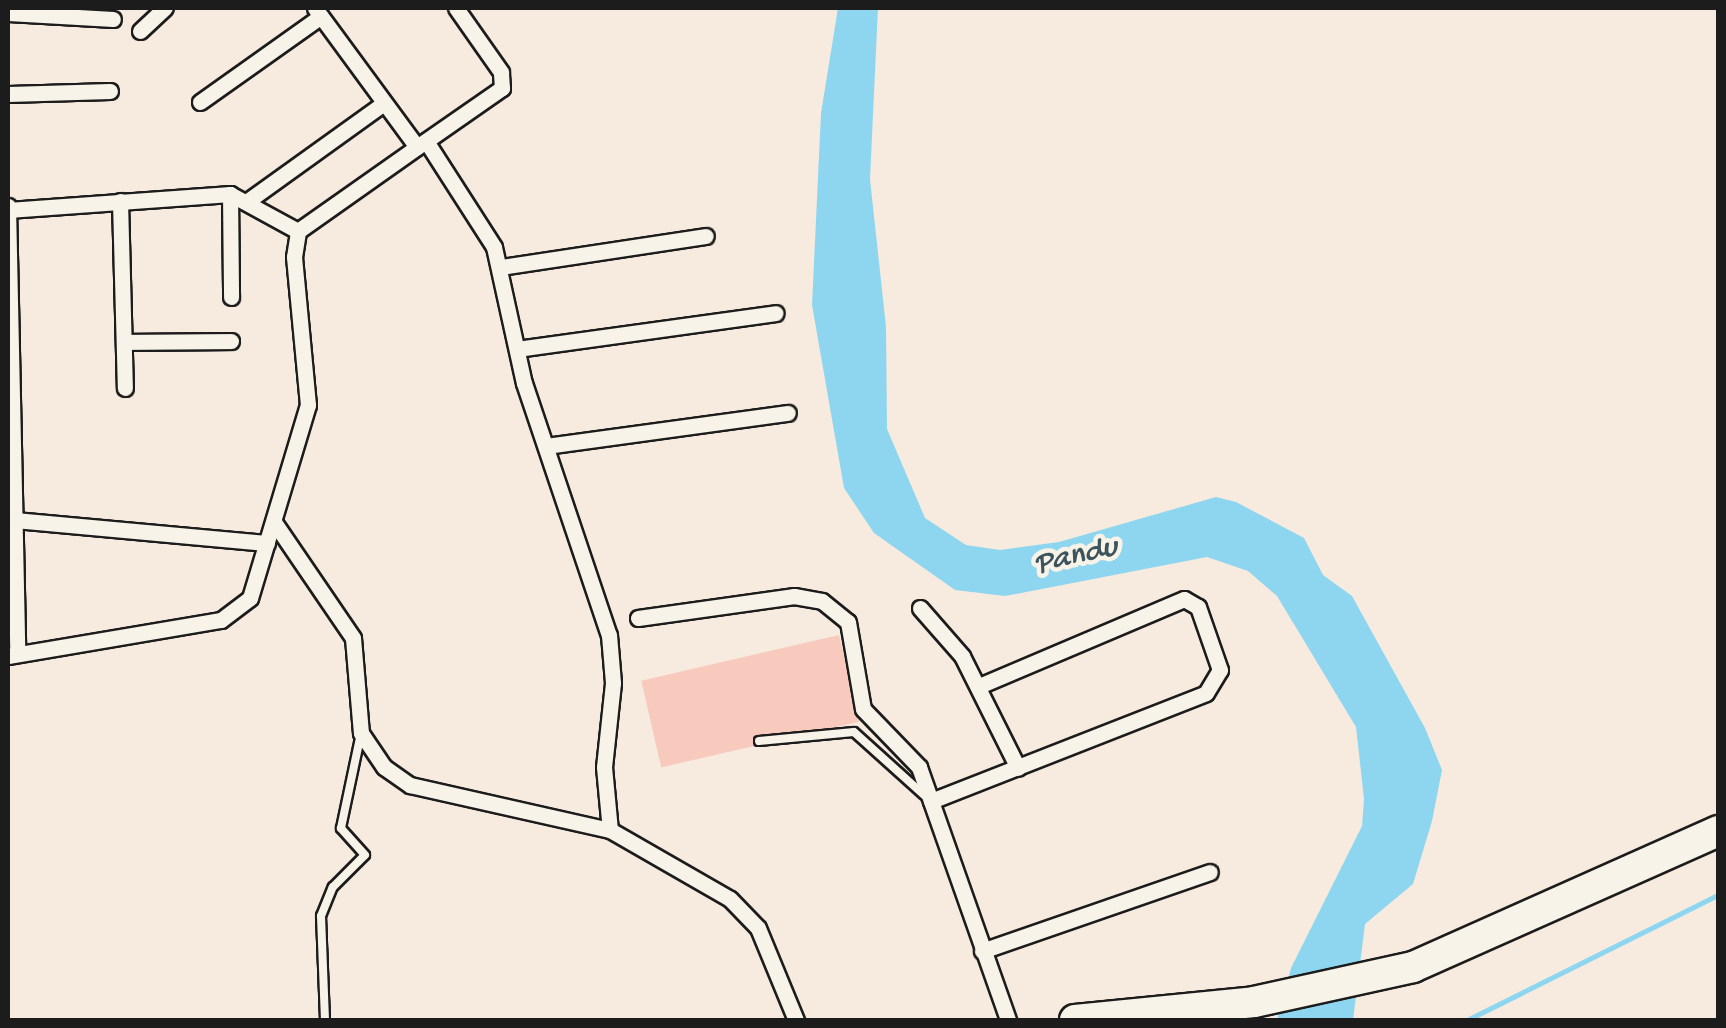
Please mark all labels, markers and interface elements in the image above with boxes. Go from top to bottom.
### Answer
water label: Pandu [1031,529,1121,585]

